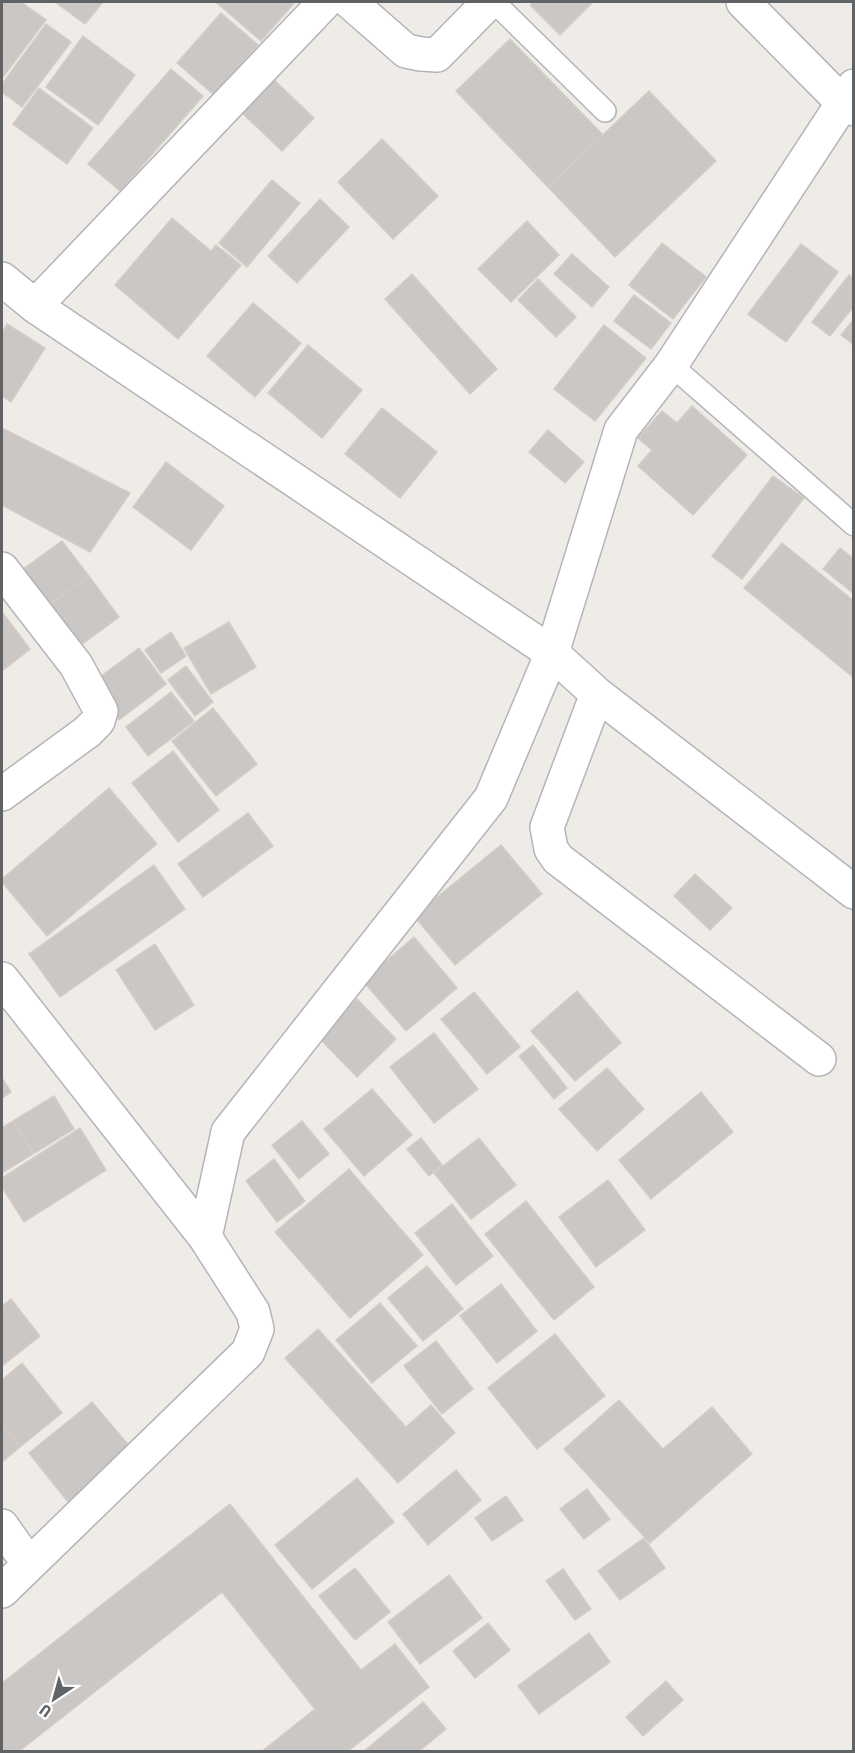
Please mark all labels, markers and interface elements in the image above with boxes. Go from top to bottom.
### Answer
north arrow [24,1669,84,1729]
text: U [36,1701,54,1721]

